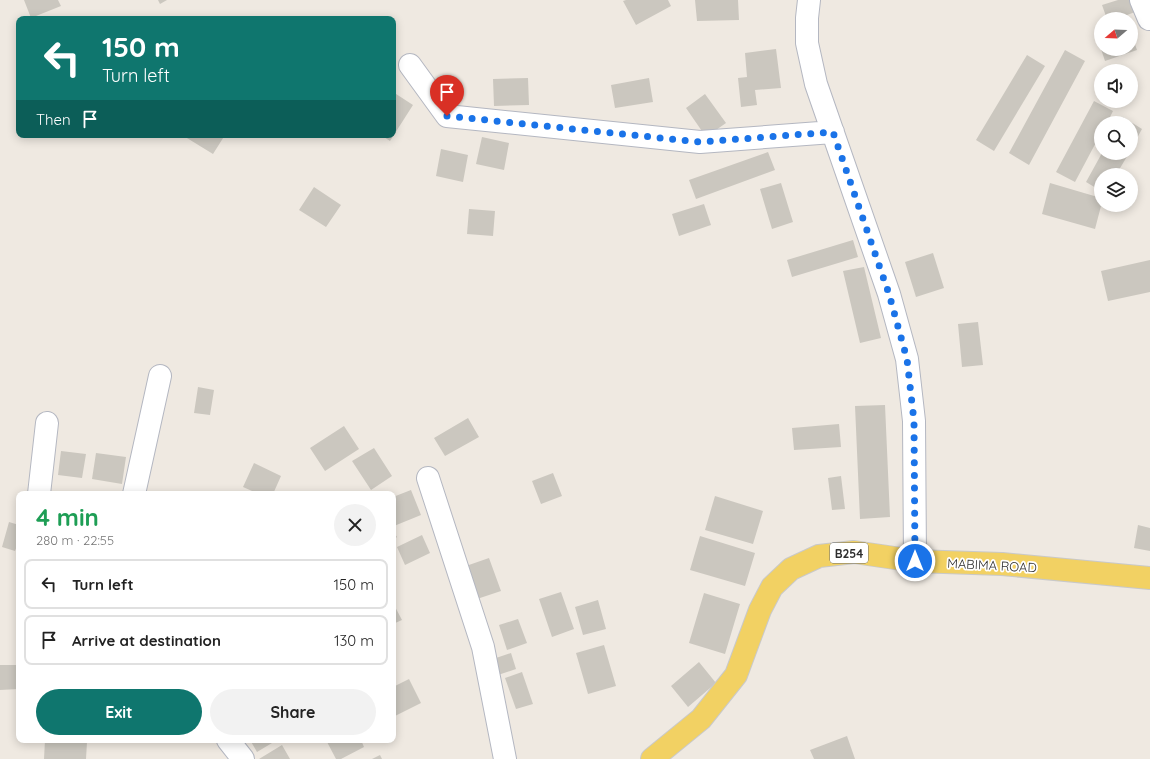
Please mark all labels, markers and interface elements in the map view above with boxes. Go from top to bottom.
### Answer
north arrow [1094,12,1138,56]
map controls [1094,12,1138,212]
text: 150 m [102,29,180,64]
icon: left [36,32,88,84]
text: Turn left [102,64,170,87]
button: sound [1094,64,1138,108]
pin [430,75,464,116]
icon: arrive [436,81,458,103]
icon: arrive [79,108,101,130]
text: Then [36,110,71,129]
button: search [1094,116,1138,160]
button: layers [1094,168,1138,212]
text: 4 min [36,502,99,532]
button: close [334,504,376,546]
text: 280 m · 22:55 [36,532,114,548]
position arrow [894,540,936,582]
road number: B254 [830,543,868,563]
street label: MABIMA ROAD [947,555,1037,575]
icon: left [38,573,60,595]
text: Turn left [72,575,134,594]
text: 150 m [334,575,374,594]
icon: arrive [38,629,60,651]
text: Arrive at destination [72,631,221,650]
text: 130 m [334,631,374,650]
button: Exit [36,689,202,735]
button: Share [210,689,376,735]

